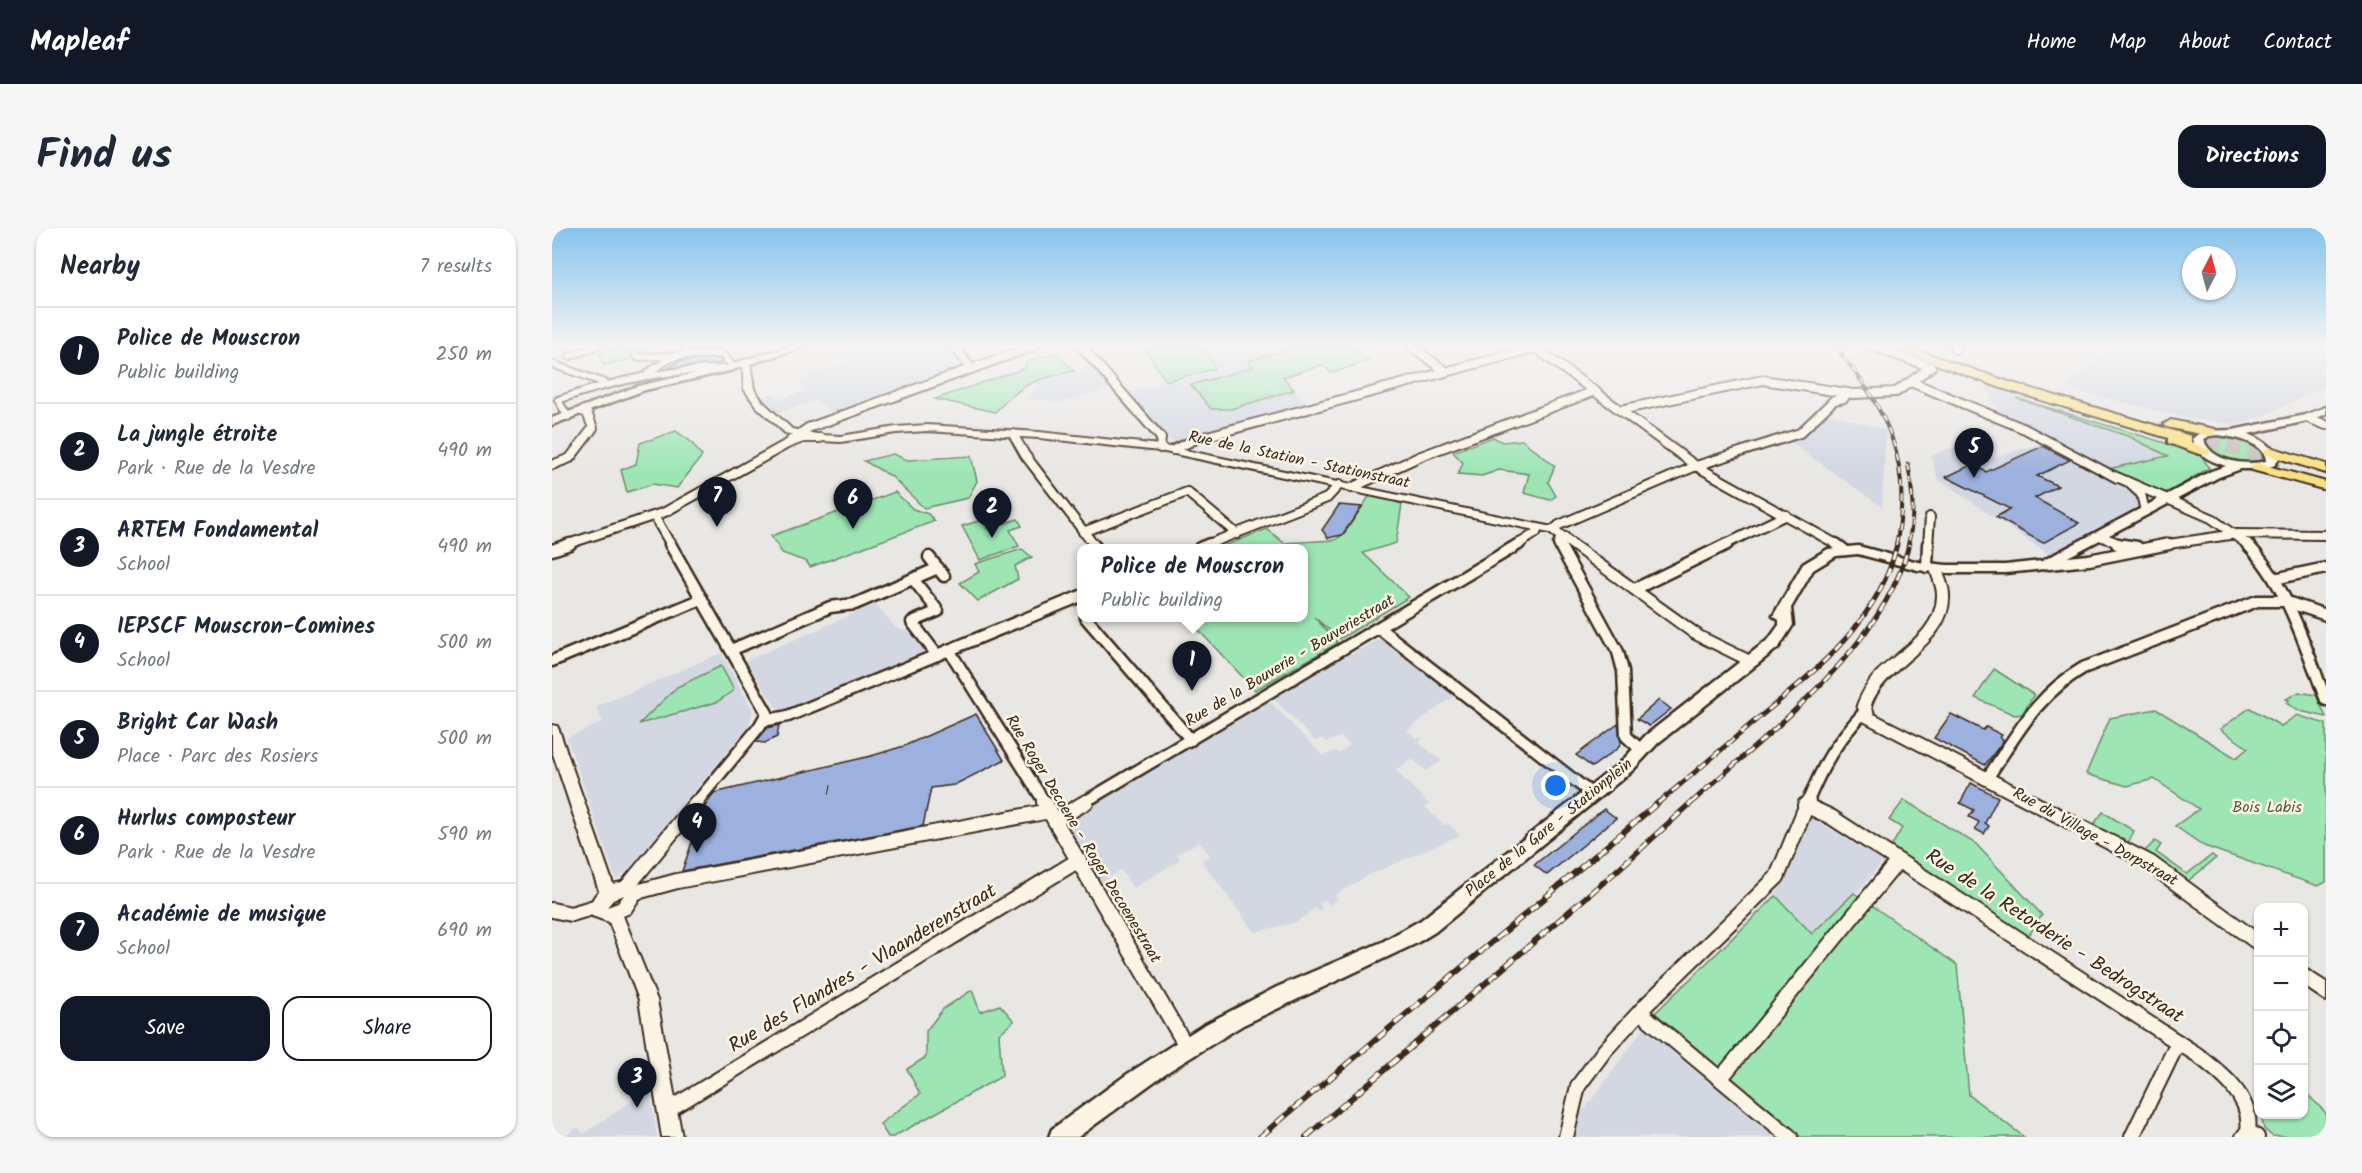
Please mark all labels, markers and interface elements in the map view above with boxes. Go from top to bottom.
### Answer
text: Mapleaf [30,20,128,65]
text: Home [2027,26,2076,59]
text: Map [2109,26,2146,59]
text: About [2179,26,2230,59]
text: Contact [2263,26,2332,59]
text: Find us [36,123,172,190]
button: Directions [2178,125,2326,188]
text: Nearby [60,246,140,288]
north arrow [2182,246,2236,300]
text: 7 results [420,251,492,283]
text: Police de Mouscron [117,322,300,357]
text: 1 [76,339,83,371]
text: 250 m [436,339,492,371]
text: Public building [117,357,239,389]
text: La jungle étroite [117,418,277,453]
street label: Rue de la Station - Stationstraat [1186,424,1413,496]
pin: 5 [1954,428,1994,478]
text: 2 [74,435,85,467]
text: 490 m [437,435,492,467]
text: Park · Rue de la Vesdre [117,453,315,485]
pin: 7 [698,478,736,527]
pin: 6 [834,480,872,529]
pin: 2 [972,488,1012,538]
text: ARTEM Fondamental [117,514,318,549]
text: 3 [74,531,85,563]
text: 490 m [437,531,492,563]
popup [1077,544,1308,622]
text: School [117,549,170,581]
text: Police de Mouscron [1101,550,1284,585]
text: Public building [1101,585,1223,617]
street label: Rue de la Bouverie - Bouveriestraat [1180,588,1400,734]
text: IEPSCF Mouscron-Comines [117,610,375,645]
text: 4 [74,627,85,659]
text: 500 m [437,627,492,659]
pin: 1 [1172,642,1212,691]
text: School [117,645,170,677]
text: Bright Car Wash [117,706,278,741]
street label: Rue Roger Decoene - Roger Decoenestraat [999,710,1168,969]
text: 5 [74,723,85,755]
text: 500 m [437,723,492,755]
text: Place · Parc des Rosiers [117,741,318,773]
street label: Place de la Gare - Stationplein [1460,752,1638,904]
your location [1541,771,1570,800]
house number: 1 [825,780,829,802]
street label: Rue du Village - Dorpstraat [2008,781,2183,893]
park label: Bois Labis [2232,795,2302,820]
text: Hurlus composteur [117,802,296,837]
pin: 4 [678,804,716,853]
text: 6 [74,819,85,851]
text: 590 m [438,819,492,851]
text: Park · Rue de la Vesdre [117,837,315,869]
street label: Rue de la Retorderie - Bedrogstraat [1918,841,2190,1033]
street label: Rue des Flandres - Vlaanderenstraat [723,876,1004,1062]
text: Académie de musique [117,898,326,933]
map controls [2254,903,2308,1119]
button: + [2254,903,2308,957]
text: 7 [75,915,84,947]
text: 690 m [437,915,492,947]
text: School [117,933,170,965]
button: − [2254,957,2308,1011]
button: Save [60,996,270,1061]
button: Share [282,996,492,1061]
button: locate [2254,1011,2308,1065]
pin: 3 [618,1058,656,1108]
button: layers [2254,1065,2308,1119]

